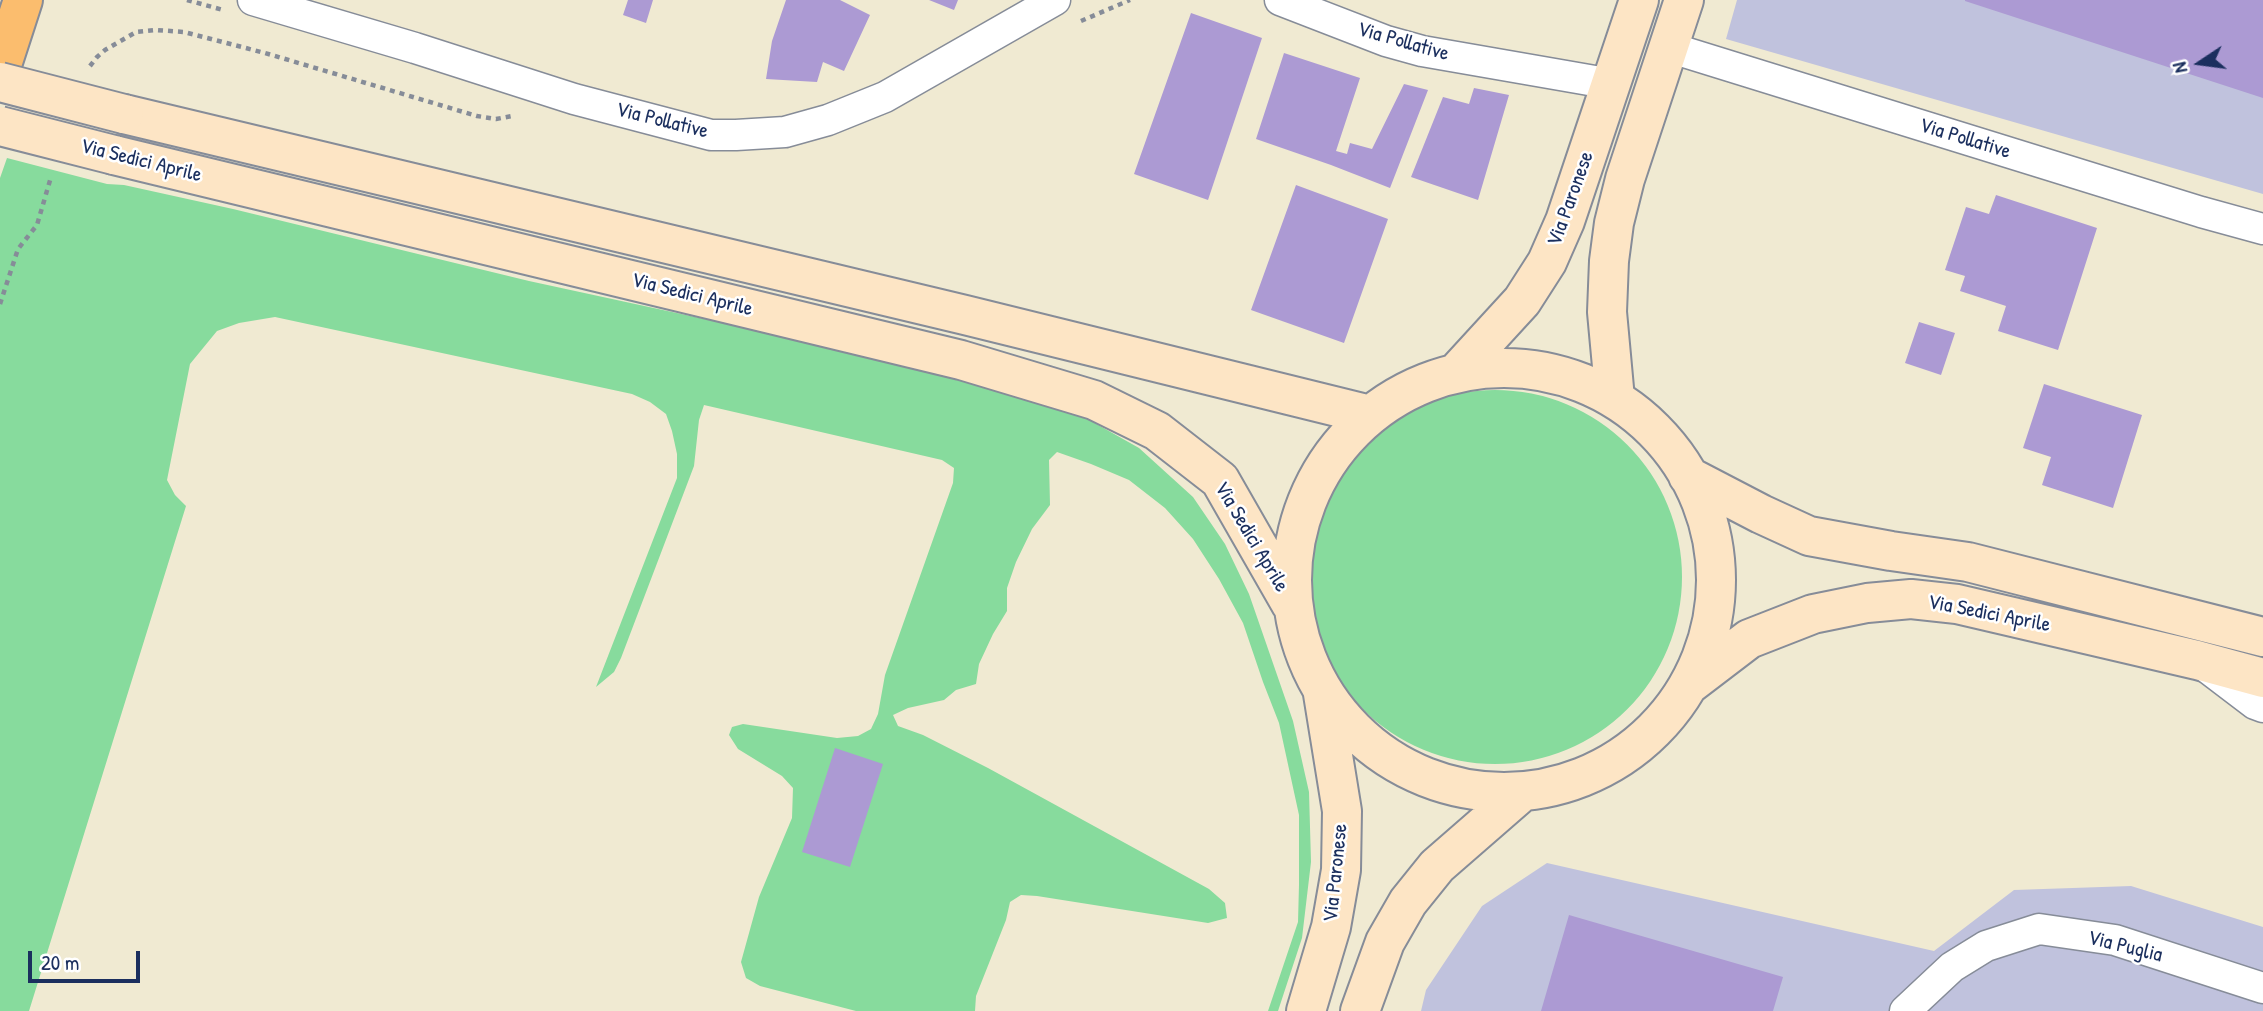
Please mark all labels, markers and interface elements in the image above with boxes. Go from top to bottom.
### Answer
street label: Via Pollative [1354,17,1452,67]
north arrow [2165,28,2235,98]
text: N [2166,60,2193,76]
street label: Via Pollative [613,97,711,145]
street label: Via Pollative [1916,113,2014,165]
street label: Via Sedici Aprile [78,134,204,188]
street label: Via Paronese [1542,148,1600,250]
street label: Via Sedici Aprile [629,268,755,322]
street label: Via Sedici Aprile [1208,477,1294,597]
street label: Via Sedici Aprile [1926,590,2052,638]
street label: Via Paronese [1318,823,1354,923]
street label: Via Puglia [2085,926,2165,968]
scale bar [32,937,144,981]
text: 20 m [41,948,79,977]

